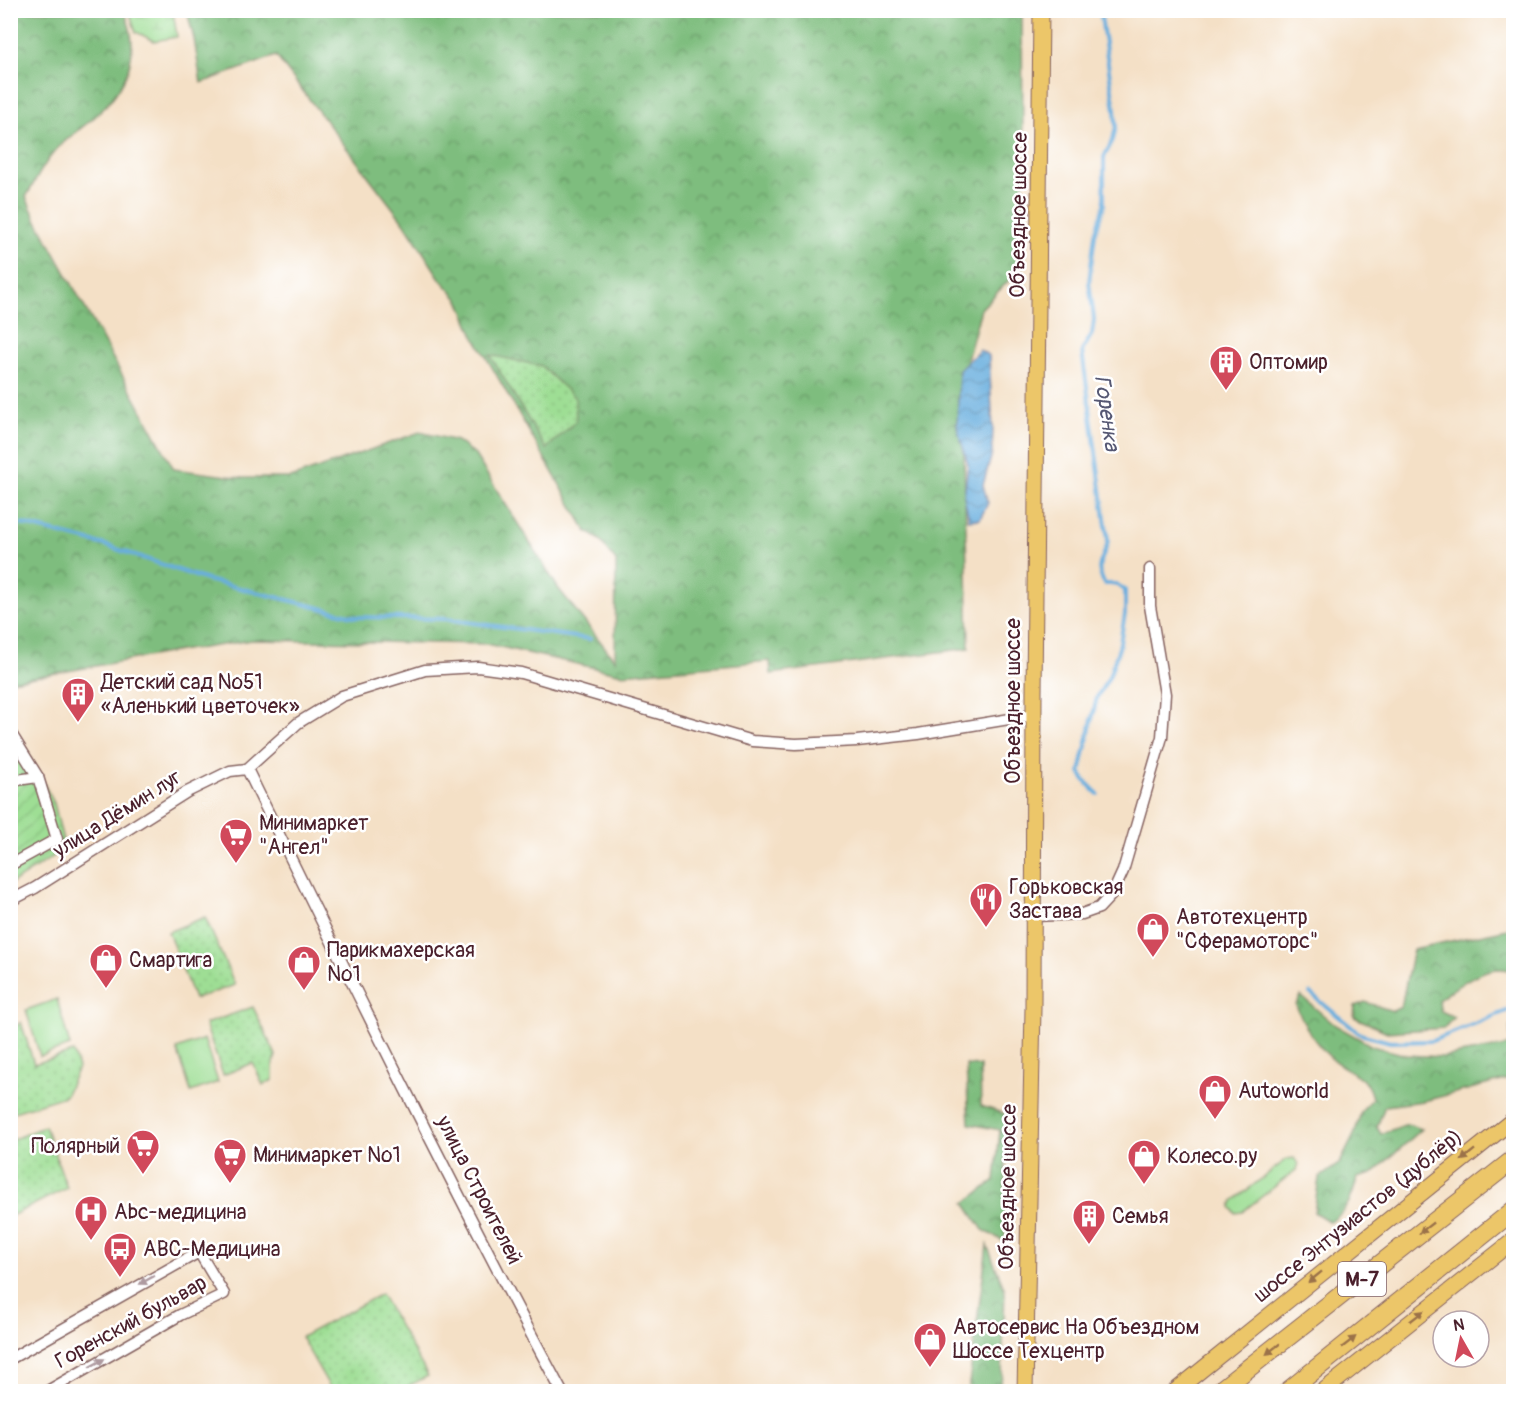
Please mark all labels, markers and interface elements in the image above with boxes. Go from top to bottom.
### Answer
street label: Объездное шоссе [1004,131,1034,298]
building icon: Оптомир [1208,344,1244,391]
place label: Оптомир [1249,349,1328,376]
water label: Горенка [1088,373,1126,454]
street label: Объездное шоссе [1000,617,1027,784]
place label: Детский сад №51 «Аленький цветочек» [100,669,300,720]
building icon: Детский сад №51 «Аленький цветочек» [60,676,96,723]
street label: улица Дёмин луг [47,764,186,865]
place label: Минимаркет "Ангел" [259,810,369,861]
supermarket icon: Минимаркет "Ангел" [218,817,254,864]
place label: Горьковская Застава [1009,874,1124,925]
restaurant icon: Горьковская Застава [968,881,1004,928]
place label: Автотехцентр "Сферамоторс" [1176,904,1318,955]
shop icon: Автотехцентр "Сферамоторс" [1135,911,1171,958]
place label: Парикмахерская №1 [327,937,475,988]
shop icon: Смартига [88,942,124,989]
shop icon: Парикмахерская №1 [286,944,322,991]
place label: Смартига [129,947,212,974]
shop icon: Autoworld [1197,1073,1233,1120]
place label: Autoworld [1238,1078,1329,1105]
street label: Объездное шоссе [993,1103,1023,1270]
street label: улица Строителей [429,1110,528,1269]
street label: шоссе Энтузиастов (дублёр) [1248,1123,1468,1309]
supermarket icon: Полярный [125,1128,161,1175]
place label: Полярный [31,1133,120,1160]
supermarket icon: Минимаркет №1 [212,1137,248,1184]
shop icon: Колесо.ру [1126,1138,1162,1185]
place label: Минимаркет №1 [253,1142,401,1169]
place label: Колесо.ру [1167,1143,1257,1170]
one-way arrow [1460,1149,1476,1162]
hospital icon: Abc-медицина [73,1194,109,1241]
building icon: Семья [1071,1198,1107,1245]
place label: Abc-медицина [114,1199,246,1226]
place label: Семья [1112,1203,1169,1230]
one-way arrow [1418,1221,1434,1234]
bus stop icon: АВС-Медицина [102,1231,138,1278]
place label: АВС-Медицина [143,1236,281,1263]
road number: М-7 [1338,1262,1386,1296]
street label: Горенский бульвар [50,1269,212,1375]
one-way arrow [1308,1270,1323,1282]
one-way arrow [139,1275,156,1285]
north arrow [1431,1309,1491,1369]
one-way arrow [1410,1311,1425,1323]
place label: Автосервис На Объездном Шоссе Техцентр [953,1314,1199,1365]
text: N [1452,1314,1466,1336]
shop icon: Автосервис На Объездном Шоссе Техцентр [912,1321,948,1368]
one-way arrow [1341,1336,1357,1349]
one-way arrow [1265,1342,1281,1355]
one-way arrow [89,1358,106,1368]

